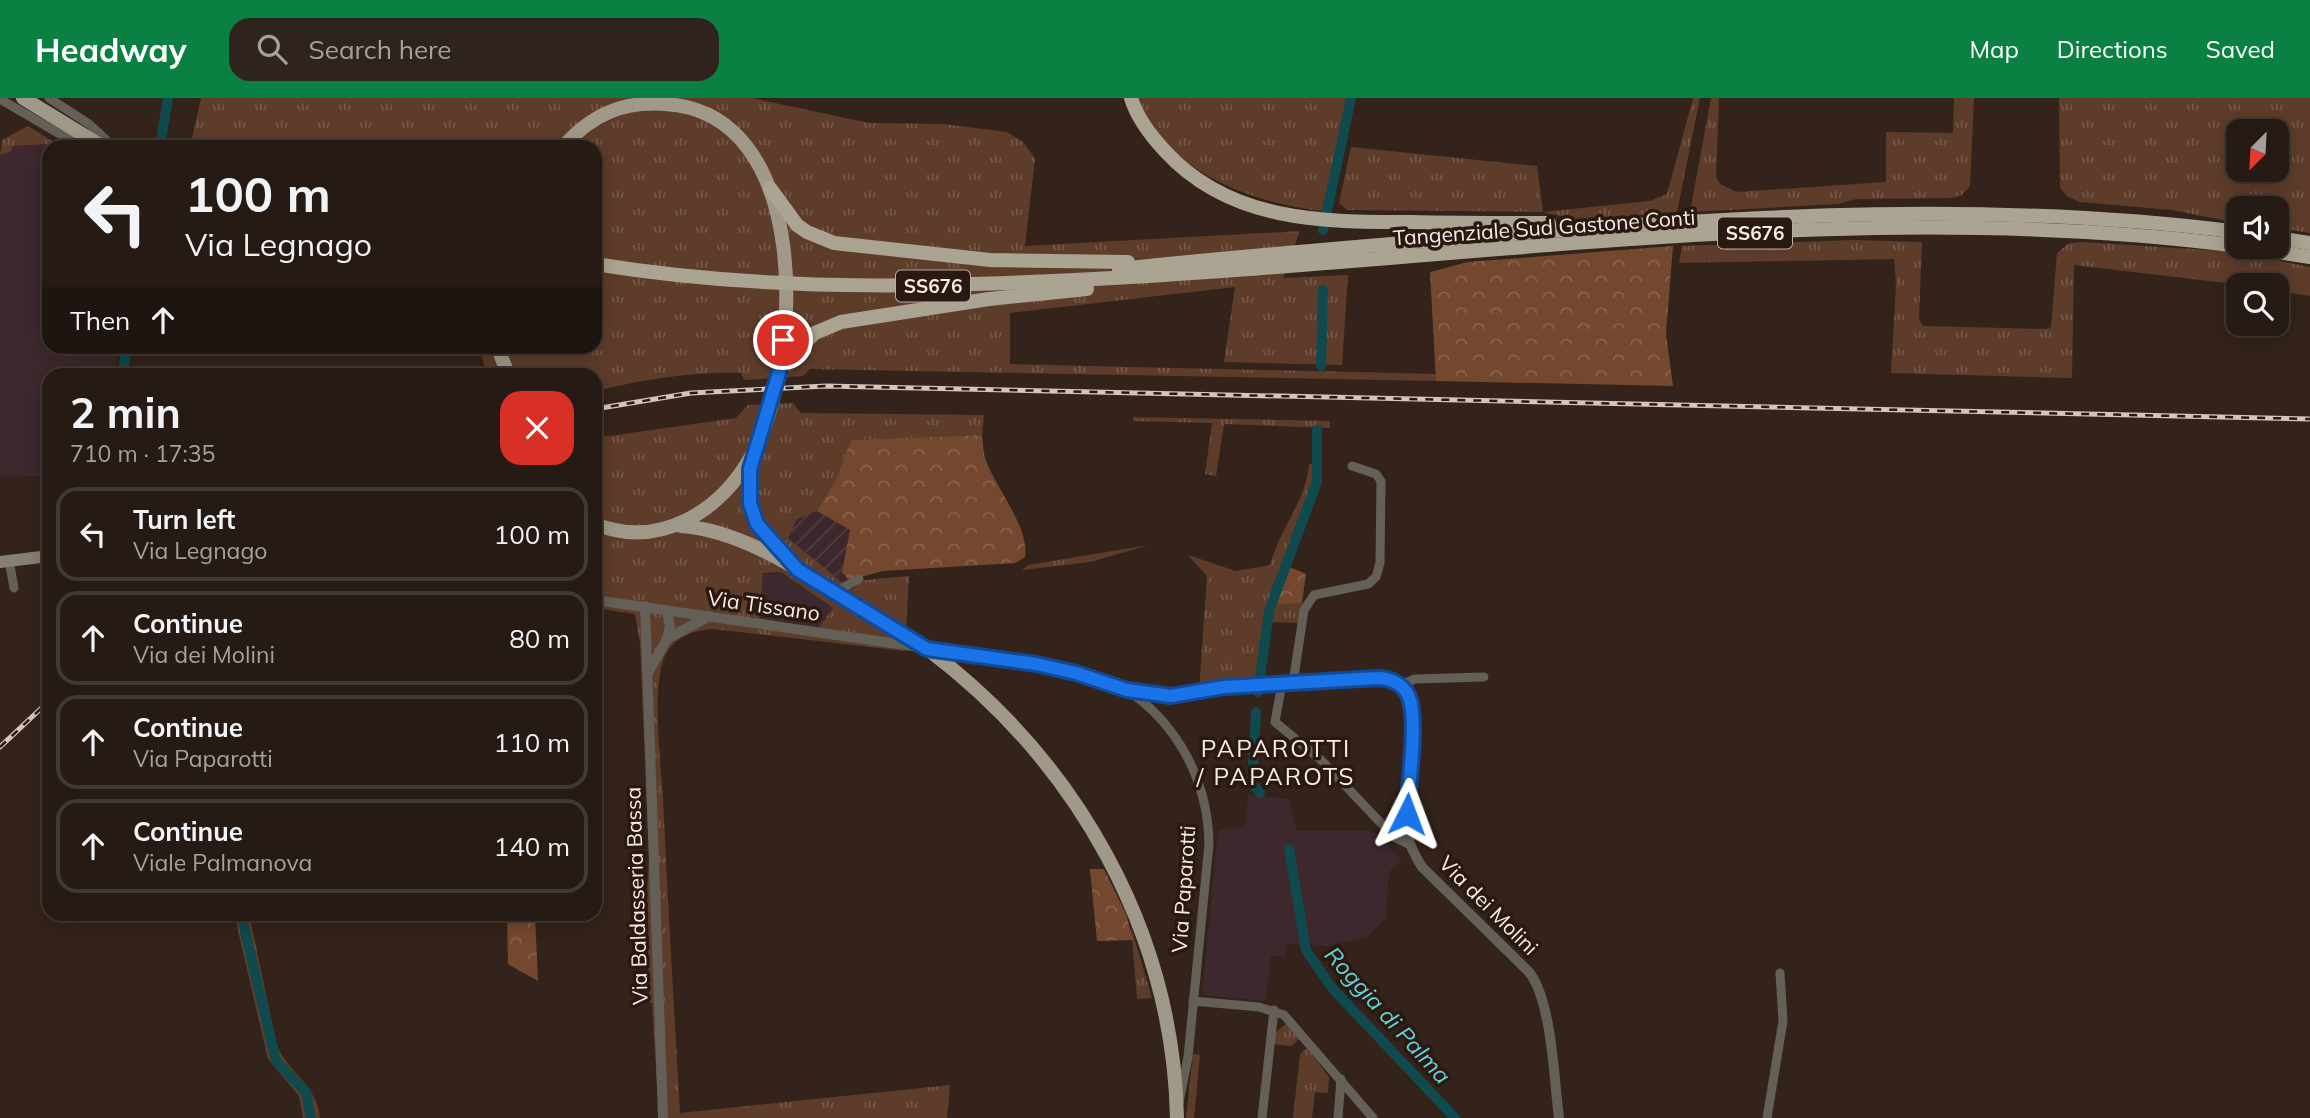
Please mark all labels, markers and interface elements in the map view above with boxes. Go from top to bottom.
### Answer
search box [229,18,719,81]
text: Headway [35,29,187,70]
icon: search [253,30,291,68]
text: Search here [309,33,451,66]
text: Map [1969,34,2019,64]
text: Directions [2057,34,2168,64]
text: Saved [2206,34,2275,64]
north arrow [2226,119,2289,182]
map controls [2226,119,2289,336]
text: 100 m [185,163,331,224]
icon: left [70,168,161,259]
button: sound [2226,196,2289,259]
street label: Tangenziale Sud Gastone Conti [1392,203,1696,251]
road number: SS676 [1718,217,1792,248]
text: Via Legnago [185,224,372,264]
road number: SS676 [896,270,970,302]
button: search [2226,273,2289,336]
icon: ahead [144,301,182,339]
text: Then [70,304,130,337]
pin [753,310,813,370]
icon: arrive [764,321,802,359]
text: 2 min [70,386,181,439]
button: close [500,391,574,465]
text: 710 m · 17:35 [70,439,215,468]
text: Turn left [133,503,235,536]
icon: left [74,515,112,553]
text: 100 m [494,518,570,551]
text: Via Legnago [133,536,267,565]
street label: Via Tissano [706,584,822,626]
text: Continue [133,607,243,640]
icon: ahead [74,619,112,657]
text: 80 m [509,622,570,655]
text: Via dei Molini [133,640,275,669]
text: Continue [133,711,243,744]
icon: ahead [74,723,112,761]
text: 110 m [494,726,570,759]
district label: PAPAROTTI / PAPAROTS [1195,733,1356,791]
text: Via Paparotti [133,744,273,773]
position arrow [1370,777,1444,851]
street label: Via Baldasseria Bassa [619,787,653,1005]
text: Continue [133,815,243,848]
street label: Via Paparotti [1166,824,1200,954]
icon: ahead [74,827,112,865]
text: 140 m [494,830,570,863]
text: Viale Palmanova [133,848,312,877]
street label: Via dei Molini [1434,850,1544,960]
water label: Roggia di Palma [1319,940,1457,1090]

